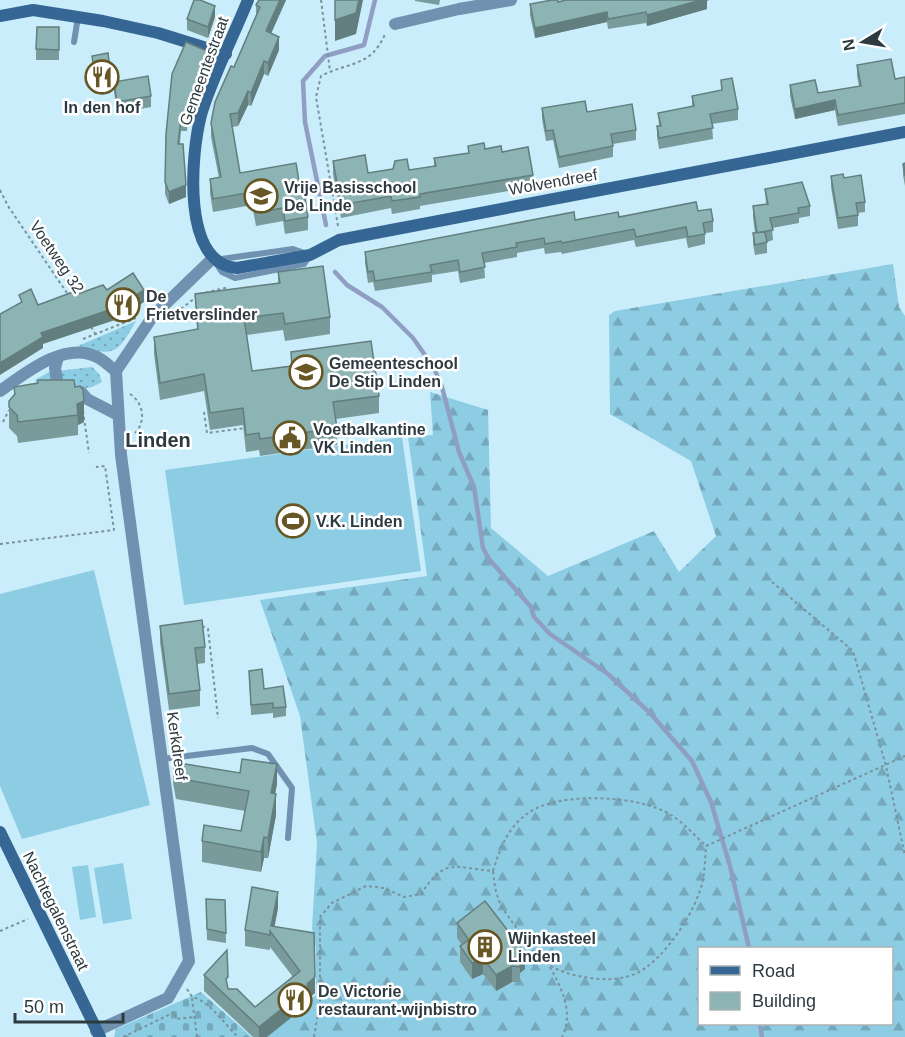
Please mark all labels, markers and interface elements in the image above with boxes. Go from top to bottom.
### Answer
north arrow [833,12,893,72]
street label: Gemeentestraat [176,14,232,128]
text: N [839,37,858,52]
restaurant icon: In den hof [84,59,120,95]
place label: In den hof [64,99,141,116]
street label: Wolvendreef [507,166,599,198]
school or university icon: Vrije Basisschool De Linde [243,178,279,214]
place label: Vrije Basisschool De Linde [284,179,417,214]
street label: Voetweg 32 [27,218,87,297]
restaurant icon: De Frietverslinder [105,287,141,323]
place label: De Frietverslinder [146,288,257,323]
school or university icon: Gemeenteschool De Stip Linden [288,354,324,390]
place label: Gemeenteschool De Stip Linden [329,355,458,390]
public building icon: Voetbalkantine VK Linden [272,420,308,456]
place label: Voetbalkantine VK Linden [313,421,426,456]
district label: Linden [125,429,191,451]
sports icon: V.K. Linden [275,503,311,539]
place label: V.K. Linden [316,513,403,530]
street label: Kerkdreef [164,710,190,782]
street label: Nachtegalenstraat [20,849,92,974]
building icon: Wijnkasteel Linden [467,929,503,965]
place label: Wijnkasteel Linden [508,930,596,965]
legend [698,947,893,1025]
text: Road [752,961,795,981]
restaurant icon: De Victorie restaurant-wijnbistro [277,982,313,1018]
place label: De Victorie restaurant-wijnbistro [318,983,477,1018]
scale bar [15,986,123,1024]
text: Building [752,991,816,1011]
text: 50 m [24,997,64,1017]

